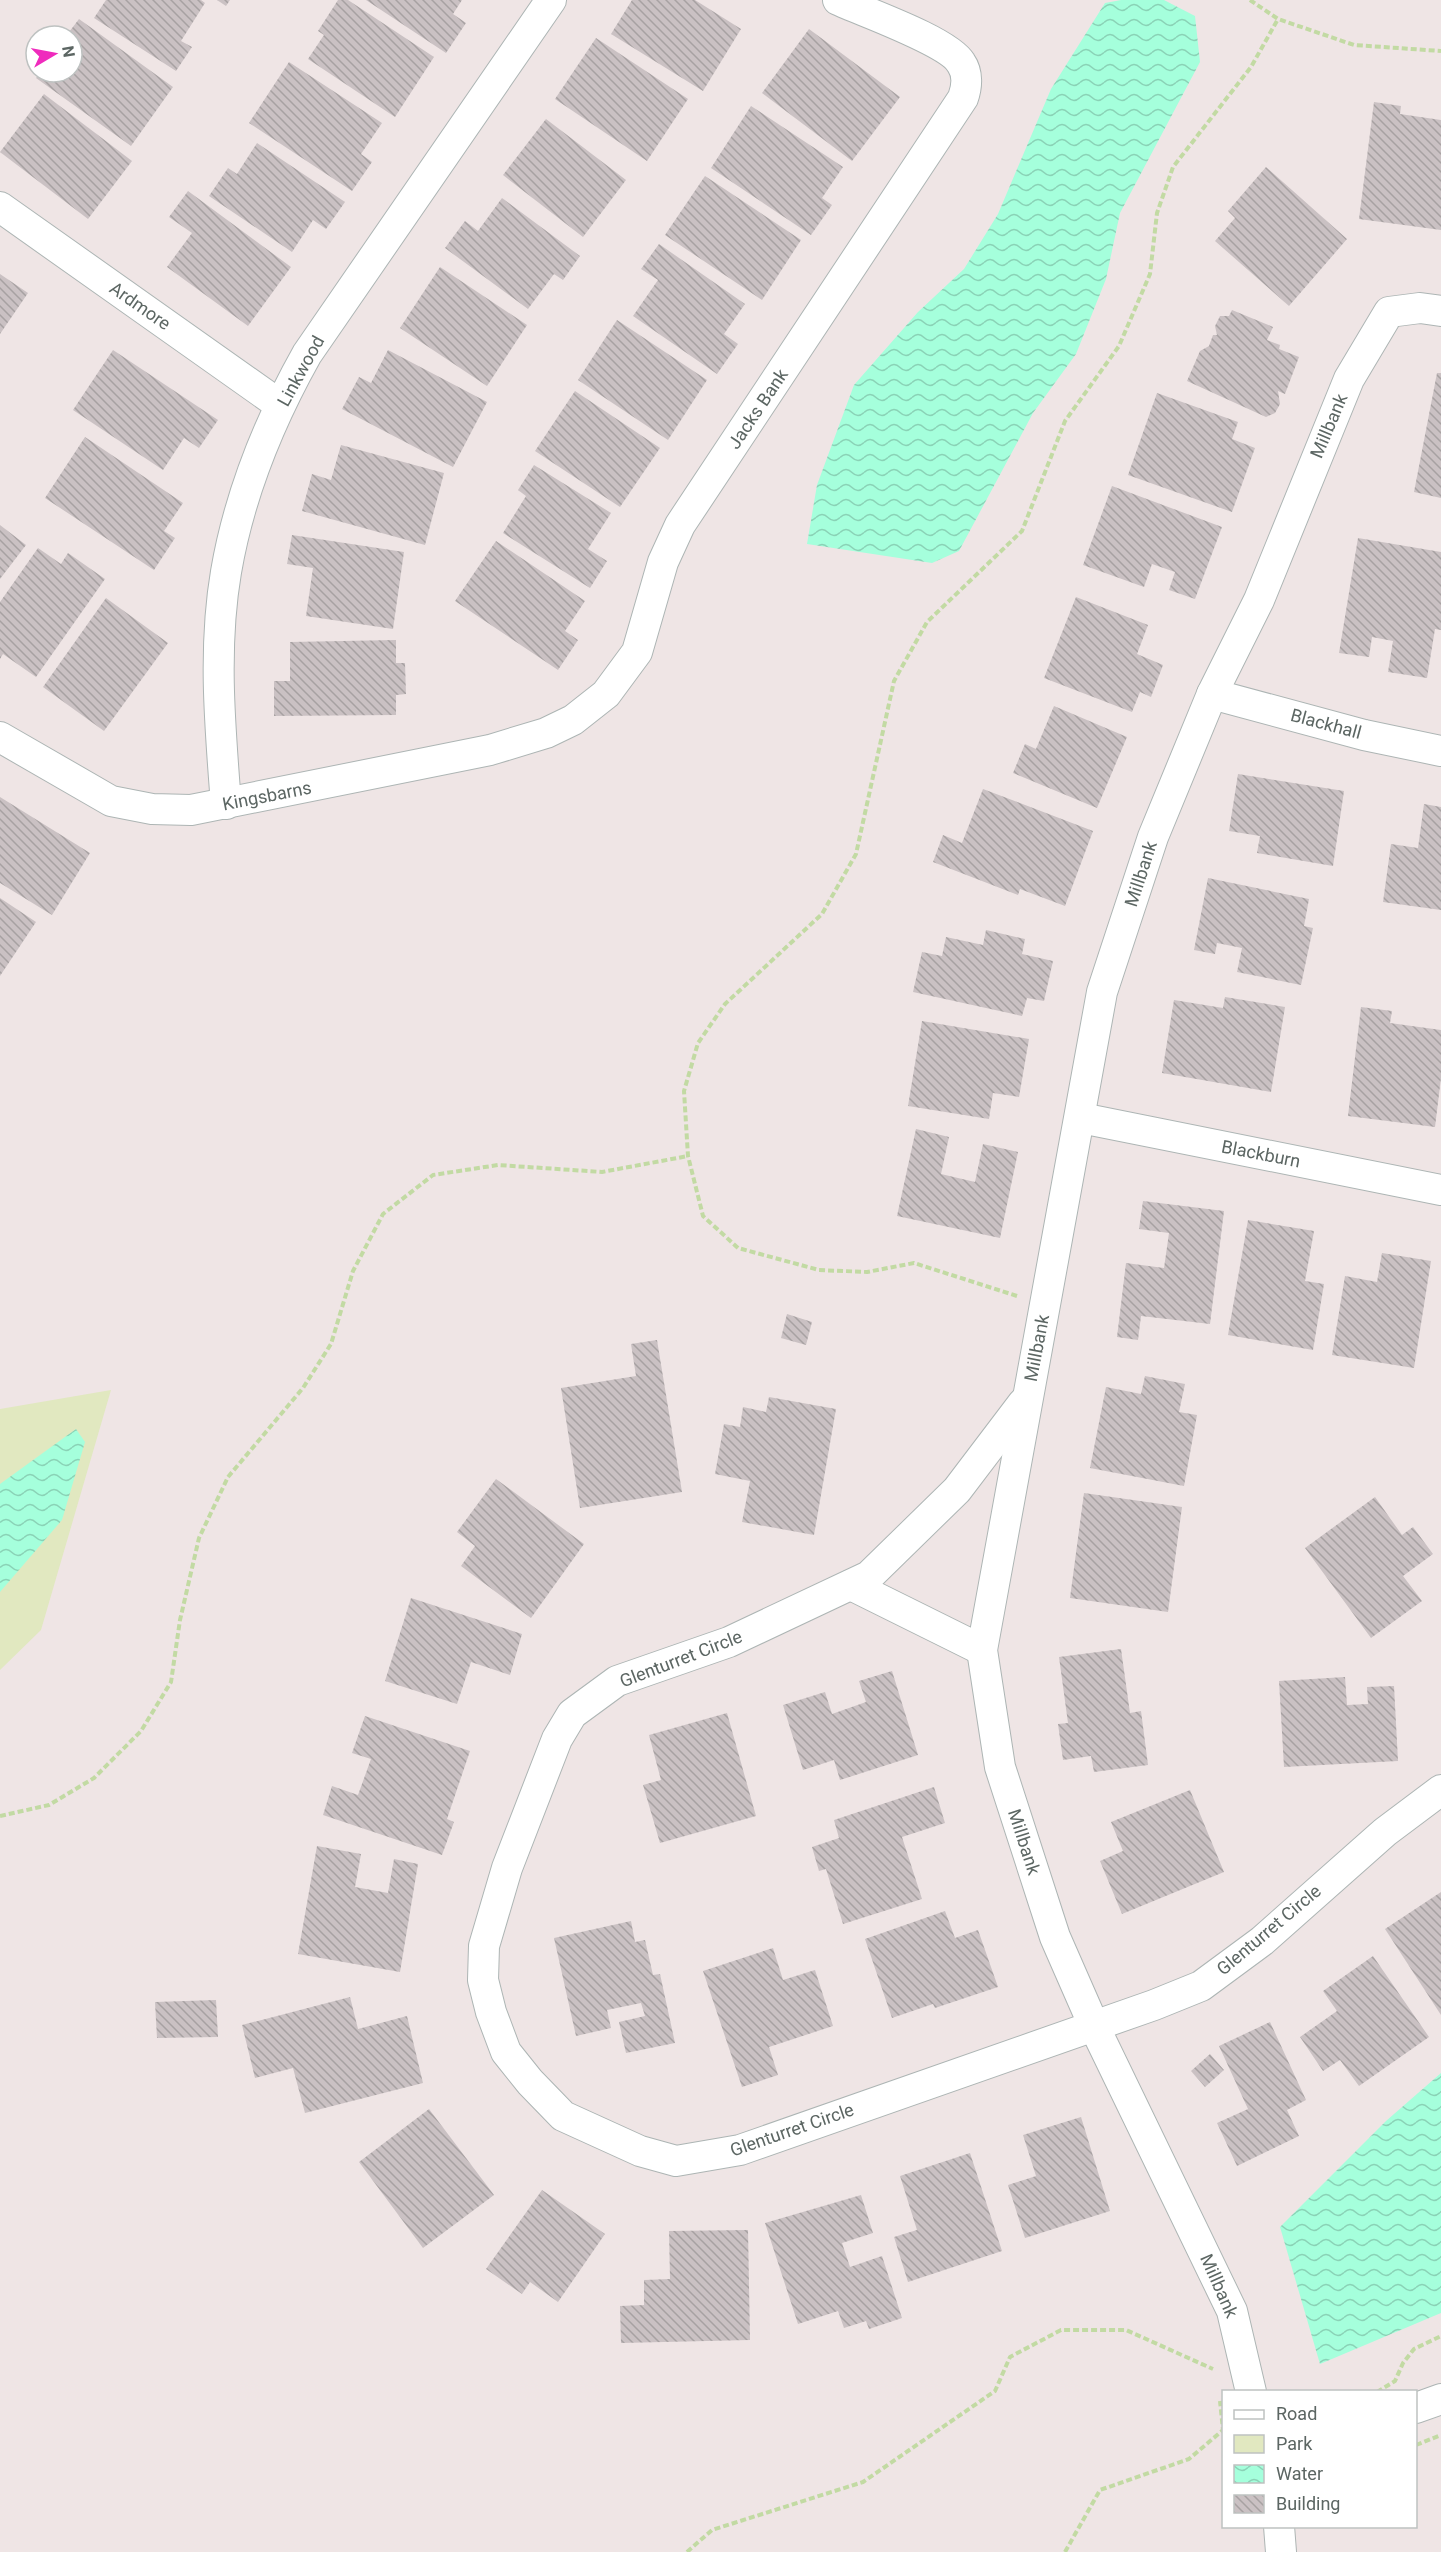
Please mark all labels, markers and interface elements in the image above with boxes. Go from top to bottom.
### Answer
north arrow [24,24,84,84]
text: N [58,44,79,59]
street label: Ardmore [106,277,175,334]
street label: Linkwood [273,332,328,410]
street label: Jacks Bank [723,364,793,453]
street label: Millbank [1306,390,1352,461]
street label: Blackhall [1288,704,1364,743]
street label: Kingsbarns [221,777,313,814]
street label: Millbank [1120,838,1161,909]
street label: Blackburn [1220,1136,1302,1171]
street label: Millbank [1020,1312,1053,1383]
street label: Glenturret Circle [617,1626,745,1691]
street label: Millbank [1004,1806,1045,1878]
street label: Glenturret Circle [1212,1880,1325,1979]
street label: Glenturret Circle [727,2099,856,2160]
street label: Millbank [1196,2251,1243,2322]
legend [1222,2390,1417,2528]
text: Road [1276,2403,1317,2424]
text: Park [1276,2433,1313,2454]
text: Water [1276,2463,1323,2484]
text: Building [1276,2493,1340,2514]

